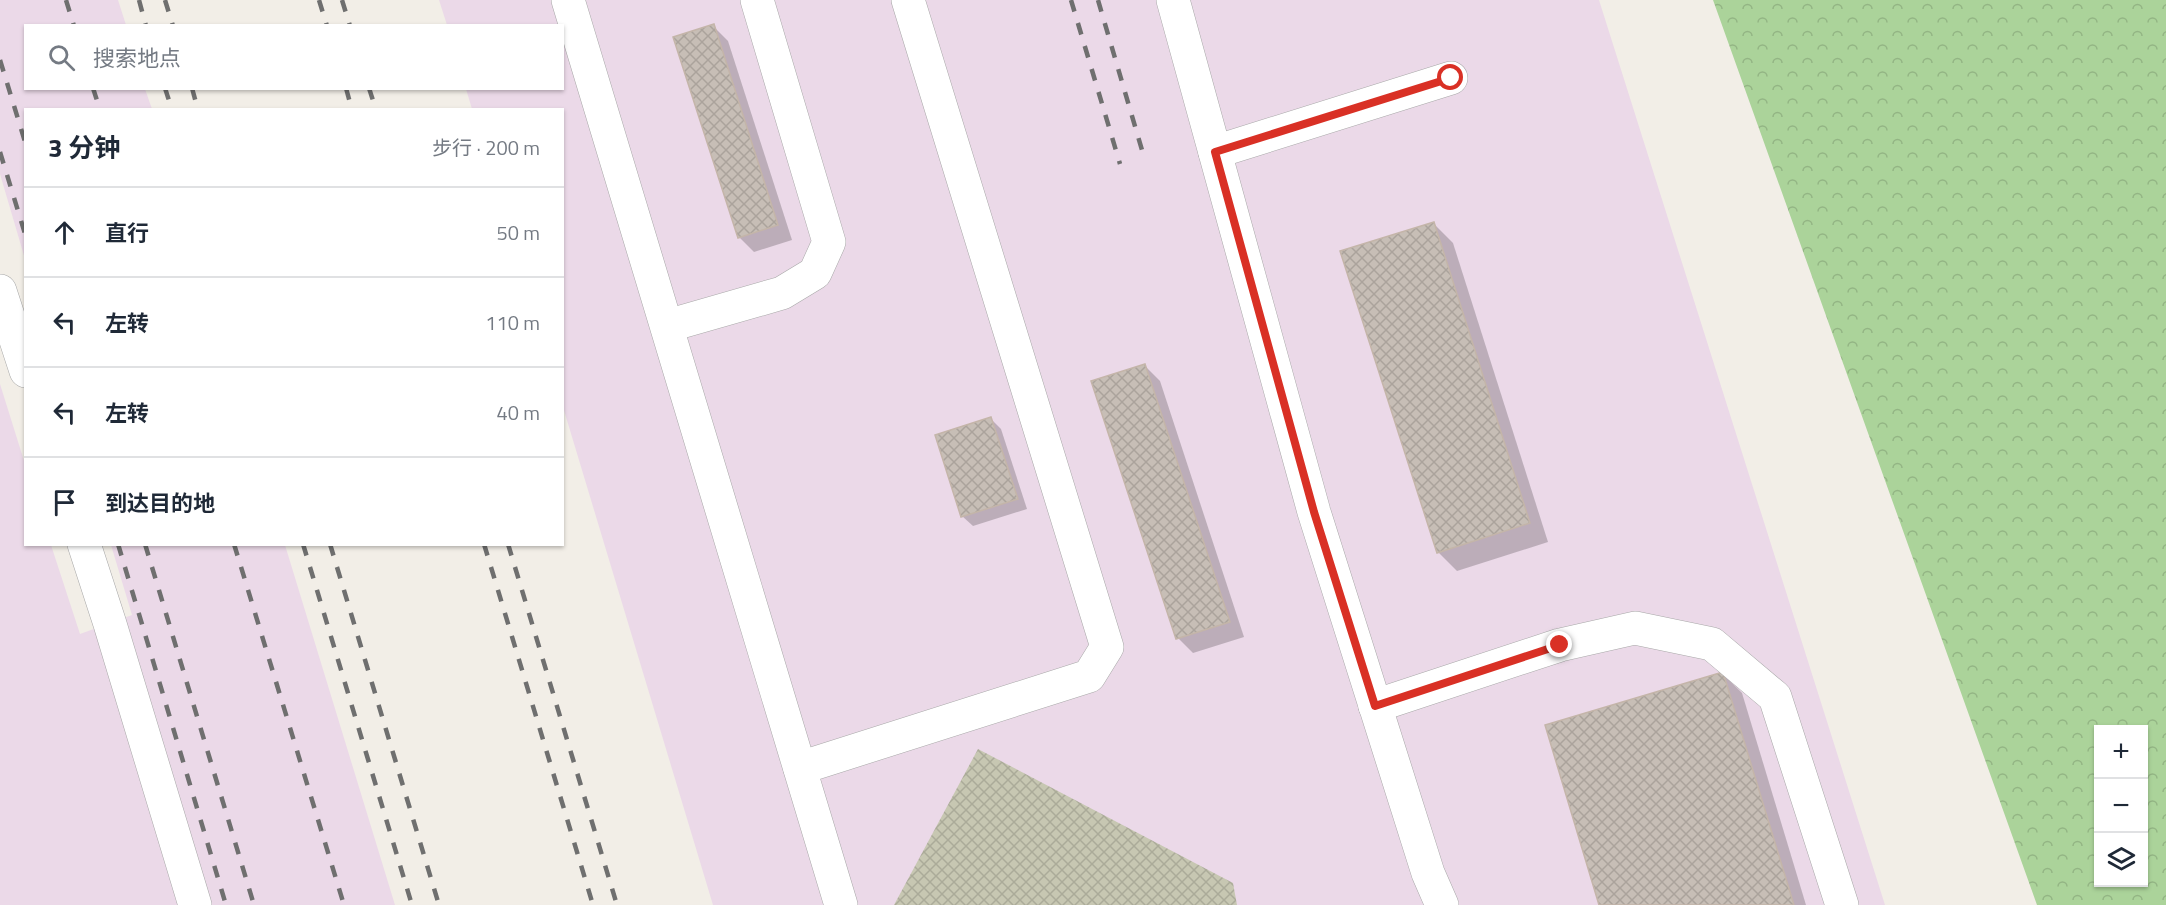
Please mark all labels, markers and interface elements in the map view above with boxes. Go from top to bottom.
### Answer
search box [24,24,564,90]
icon: search [45,41,78,74]
text: 搜索地点 [93,41,181,75]
route start [1437,64,1463,90]
text: 3 分钟 [48,128,120,167]
text: 步行 · 200 m [432,132,540,163]
icon: ahead [48,216,81,249]
text: 直行 [105,216,149,250]
text: 50 m [496,217,540,248]
icon: left [48,306,81,339]
text: 左转 [105,306,149,340]
text: 110 m [485,307,540,338]
icon: left [48,396,81,429]
text: 左转 [105,396,149,430]
text: 40 m [496,397,540,428]
icon: arrive [48,486,81,519]
text: 到达目的地 [105,486,215,520]
route end [1546,631,1572,657]
map controls [2094,725,2148,887]
button: + [2094,725,2148,779]
button: − [2094,779,2148,833]
button: layers [2094,833,2148,887]

